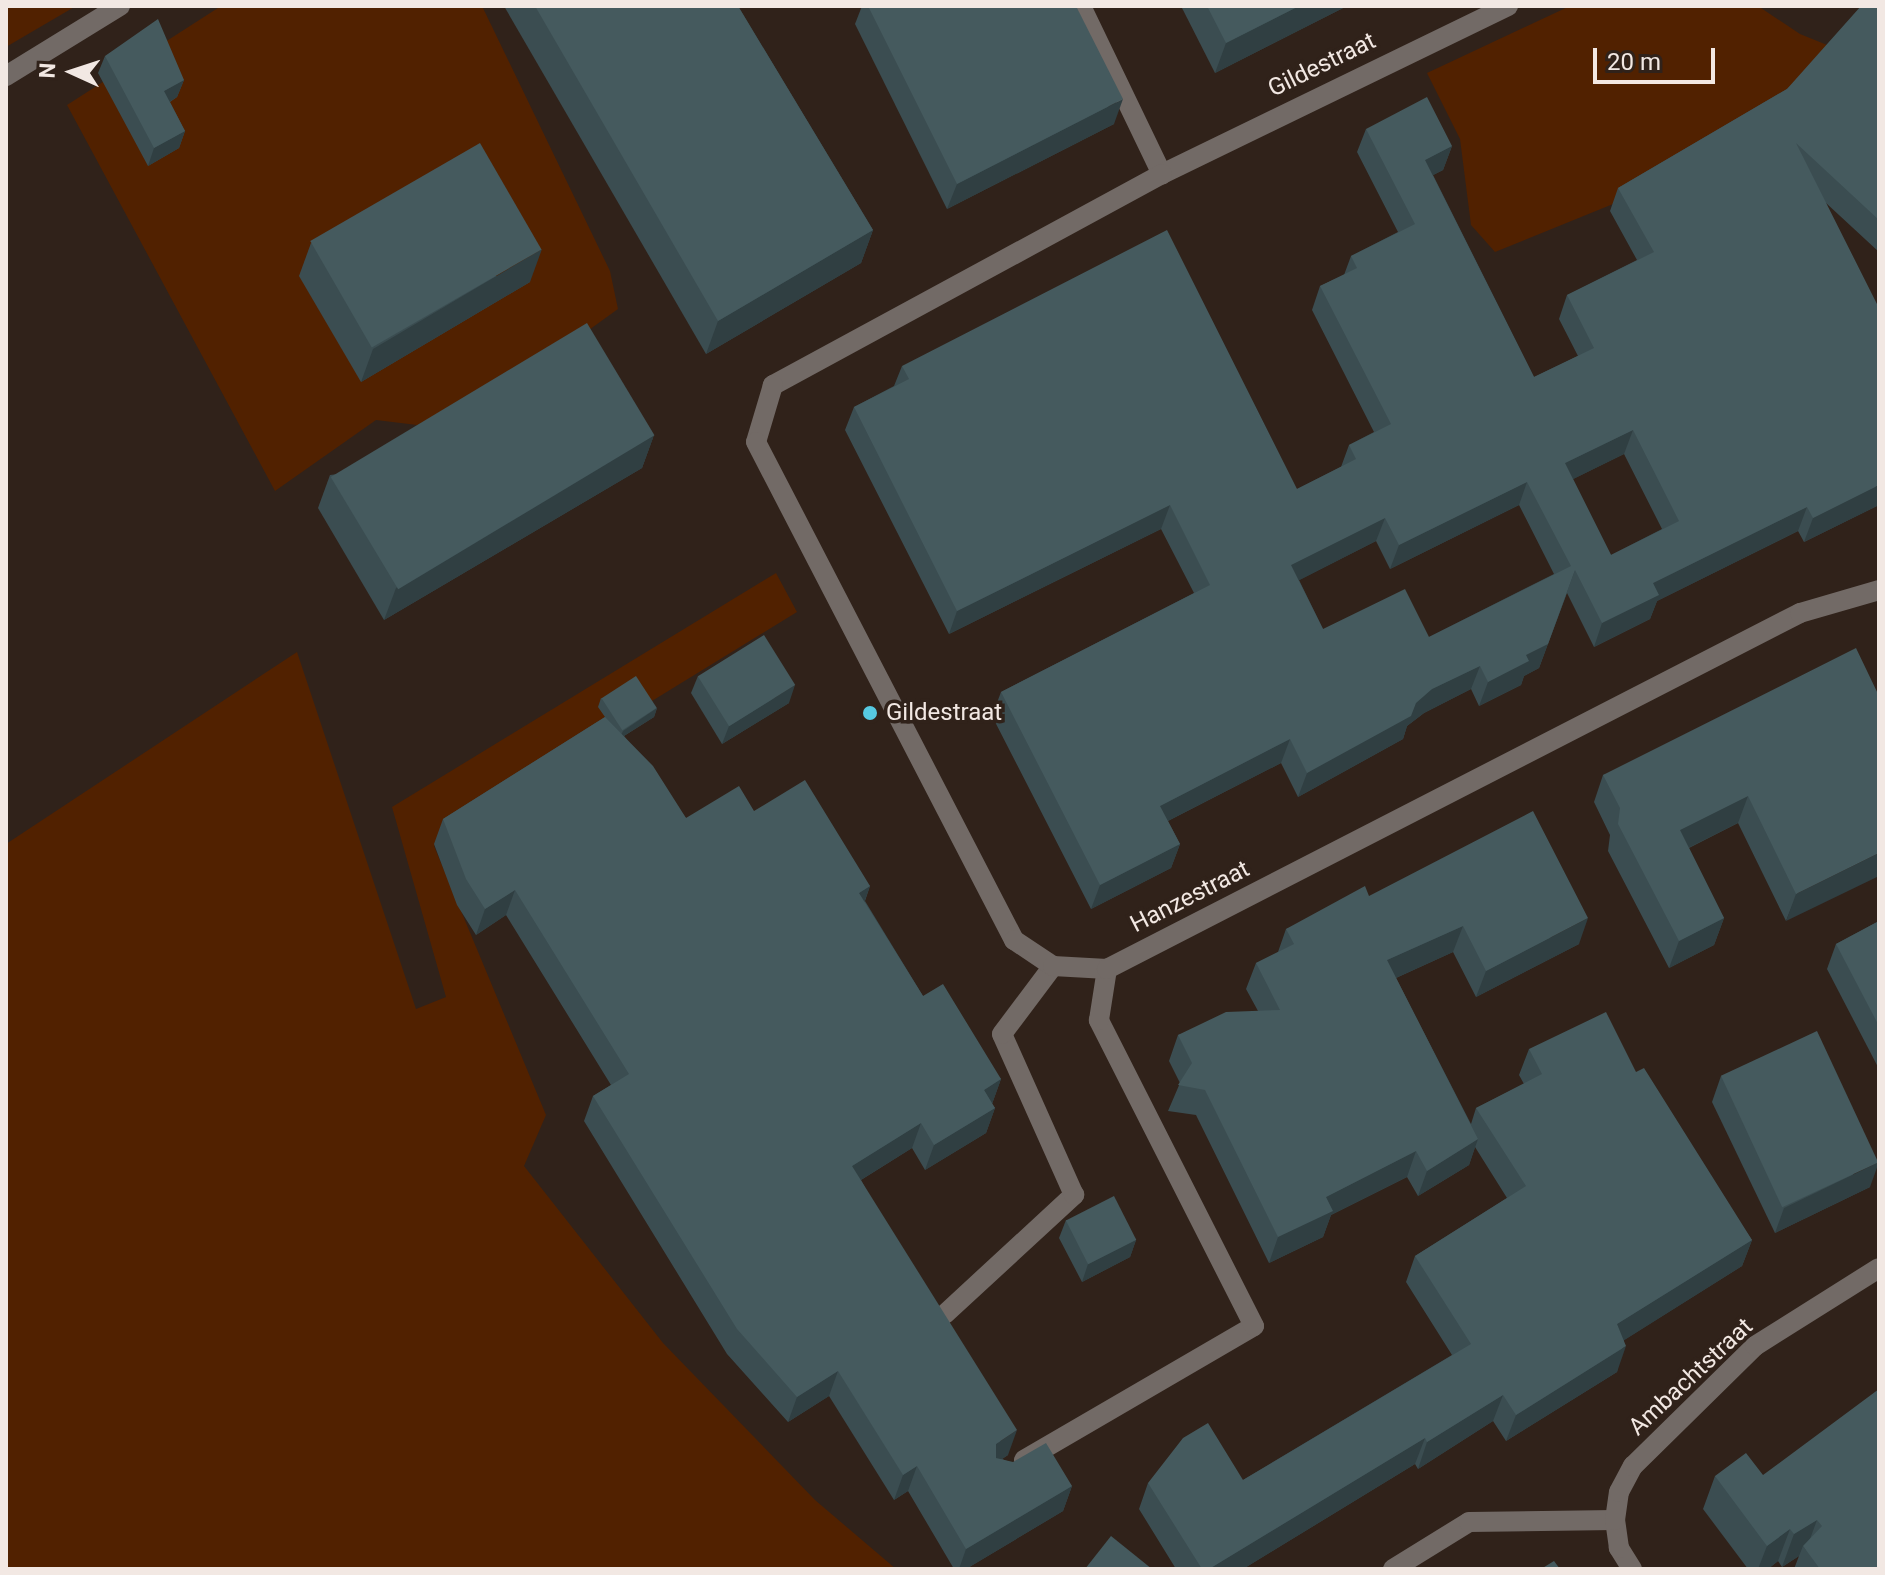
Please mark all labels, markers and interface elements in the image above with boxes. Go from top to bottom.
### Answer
street label: Gildestraat [1263,27,1381,103]
north arrow [32,32,112,112]
scale bar [1597,32,1719,82]
text: 20 m [1607,48,1661,76]
text: N [35,62,60,79]
place label: Gildestraat [886,699,1002,727]
marker: Gildestraat [861,704,879,722]
street label: Hanzestraat [1126,855,1254,939]
street label: Ambachtstraat [1623,1312,1759,1442]

